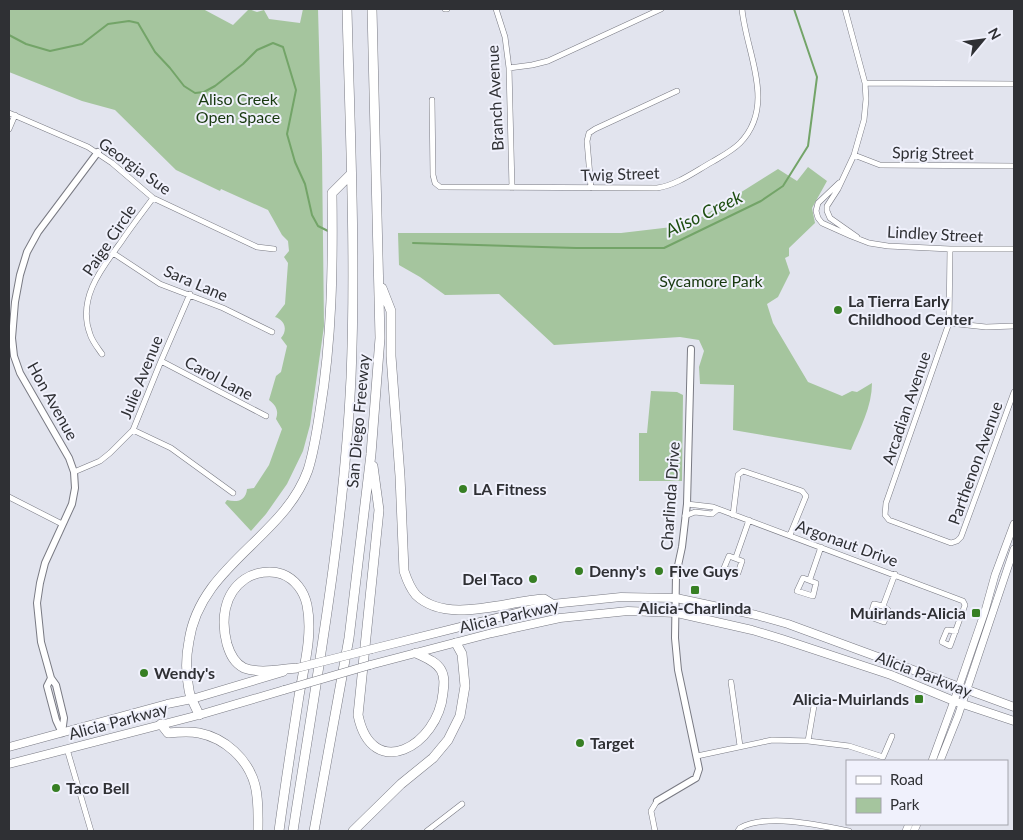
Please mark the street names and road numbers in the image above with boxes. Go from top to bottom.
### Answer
street label: Branch Avenue [482,45,507,151]
street label: Georgia Sue [95,133,175,198]
street label: Sprig Street [892,142,974,163]
street label: Twig Street [580,163,660,184]
street label: Paige Circle [78,201,139,279]
street label: Lindley Street [887,222,984,246]
street label: Sara Lane [161,261,231,305]
street label: Julie Avenue [115,332,166,421]
street label: Arcadian Avenue [877,349,934,467]
street label: Carol Lane [182,352,257,403]
street label: San Diego Freeway [342,352,373,489]
street label: Hon Avenue [24,358,83,443]
street label: Parthenon Avenue [943,399,1006,527]
street label: Charlinda Drive [656,441,683,551]
street label: Argonaut Drive [793,515,901,570]
street label: Alicia Parkway [457,595,561,636]
street label: Alicia Parkway [873,646,976,701]
street label: Alicia Parkway [66,698,170,743]

